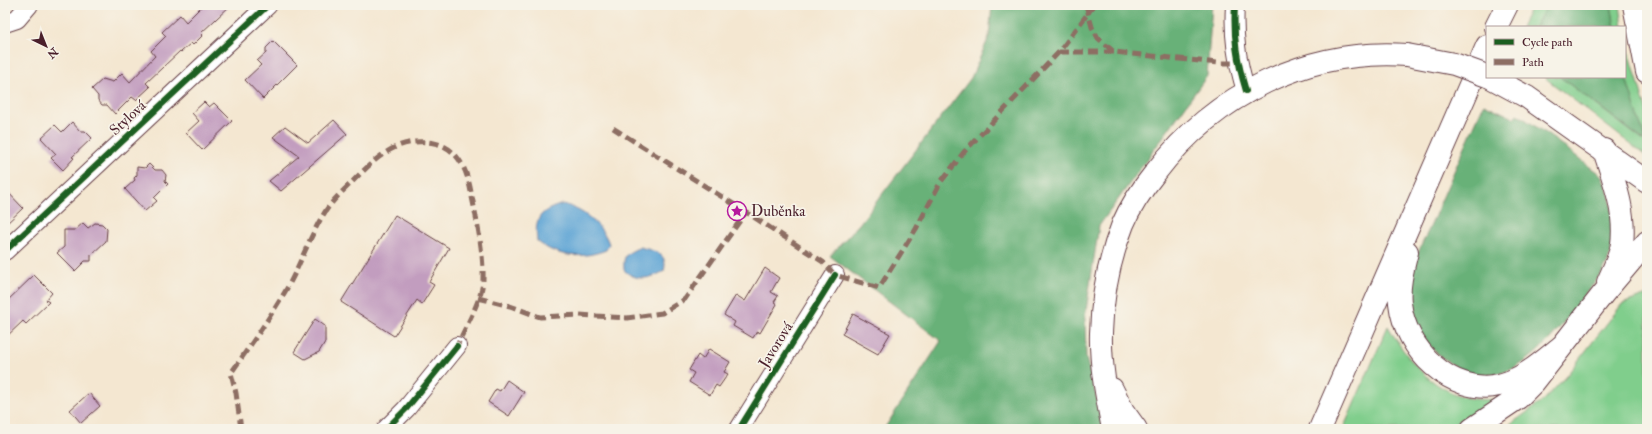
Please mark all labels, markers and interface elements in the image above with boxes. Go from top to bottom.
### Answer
north arrow [26,26,66,66]
legend [1486,26,1626,78]
text: Cycle path [1522,35,1573,50]
text: N [44,44,61,62]
text: Path [1522,55,1545,70]
street label: Stylová [106,96,151,140]
place icon: Duběnka [726,200,748,222]
place label: Duběnka [751,202,806,221]
street label: Javorová [754,318,799,373]

